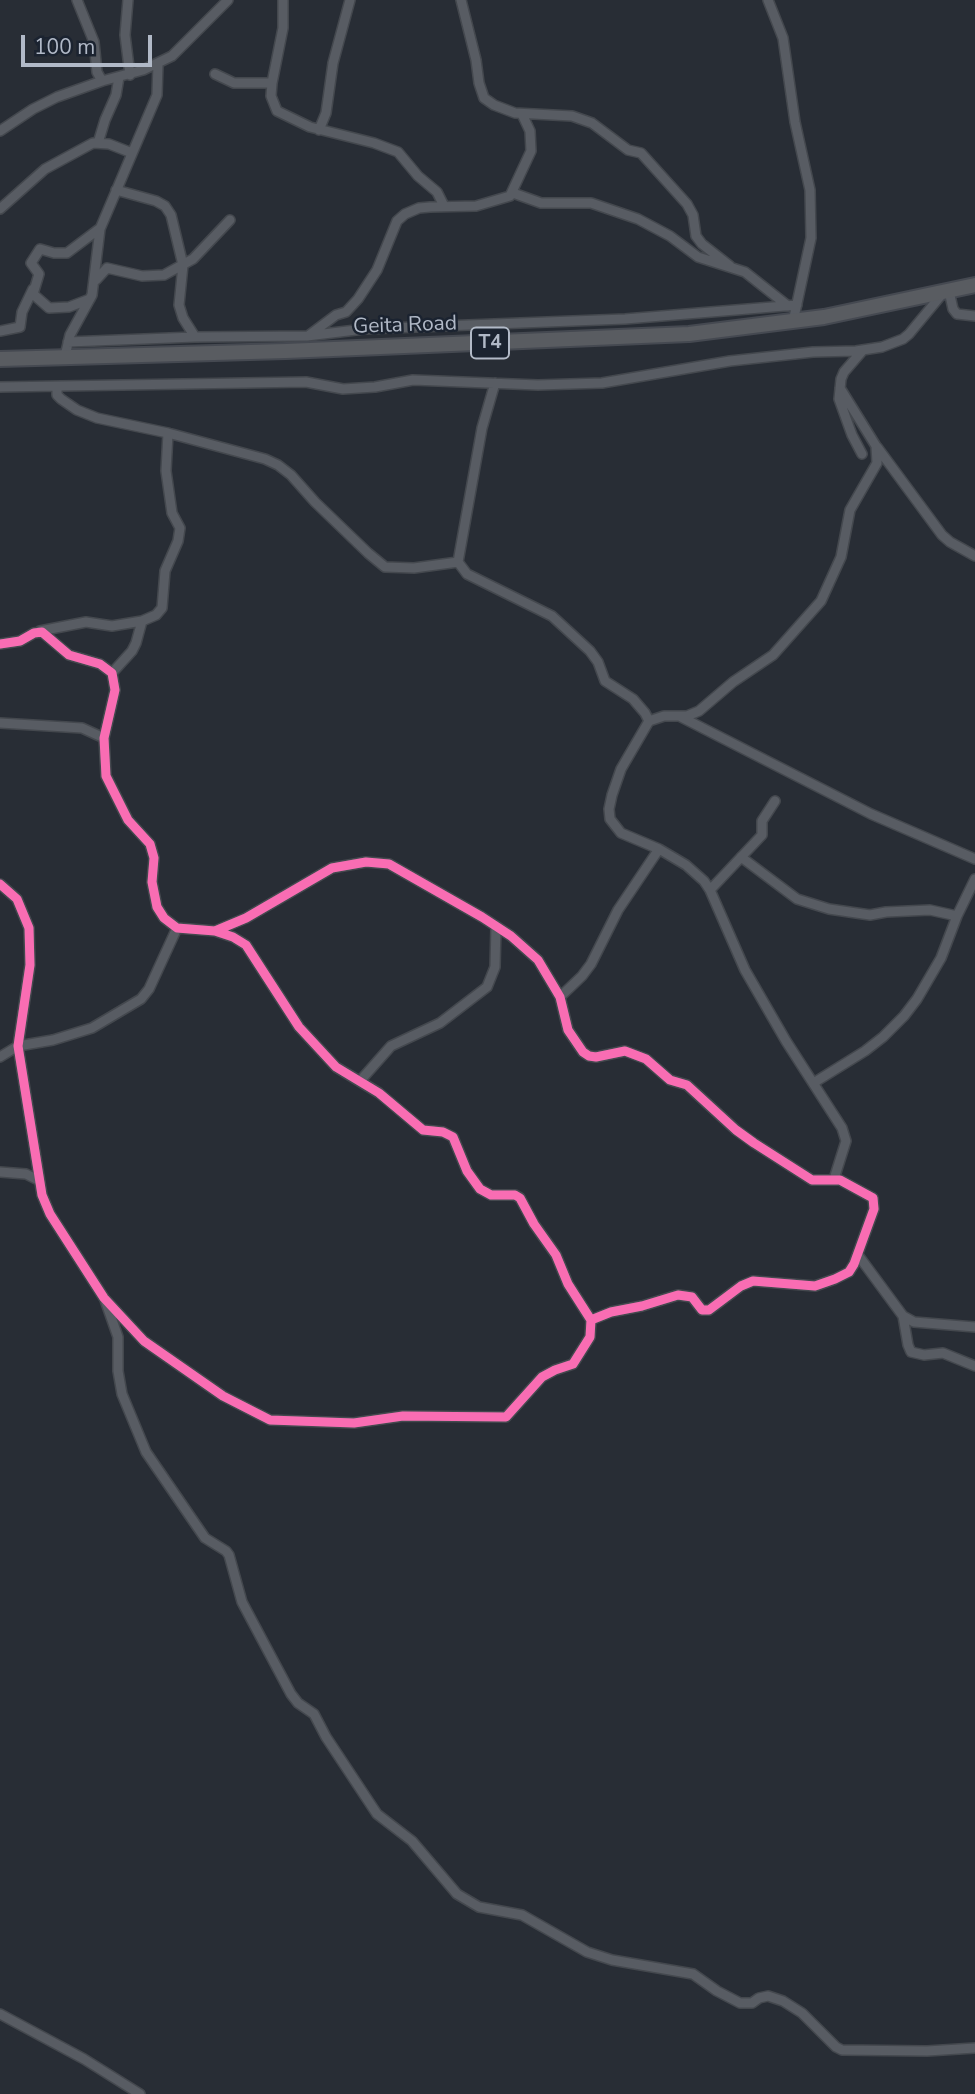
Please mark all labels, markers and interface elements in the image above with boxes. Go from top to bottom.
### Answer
scale bar [24,21,156,65]
text: 100 m [34,33,95,61]
street label: Geita Road [353,312,457,340]
road number: T4 [471,328,509,358]

